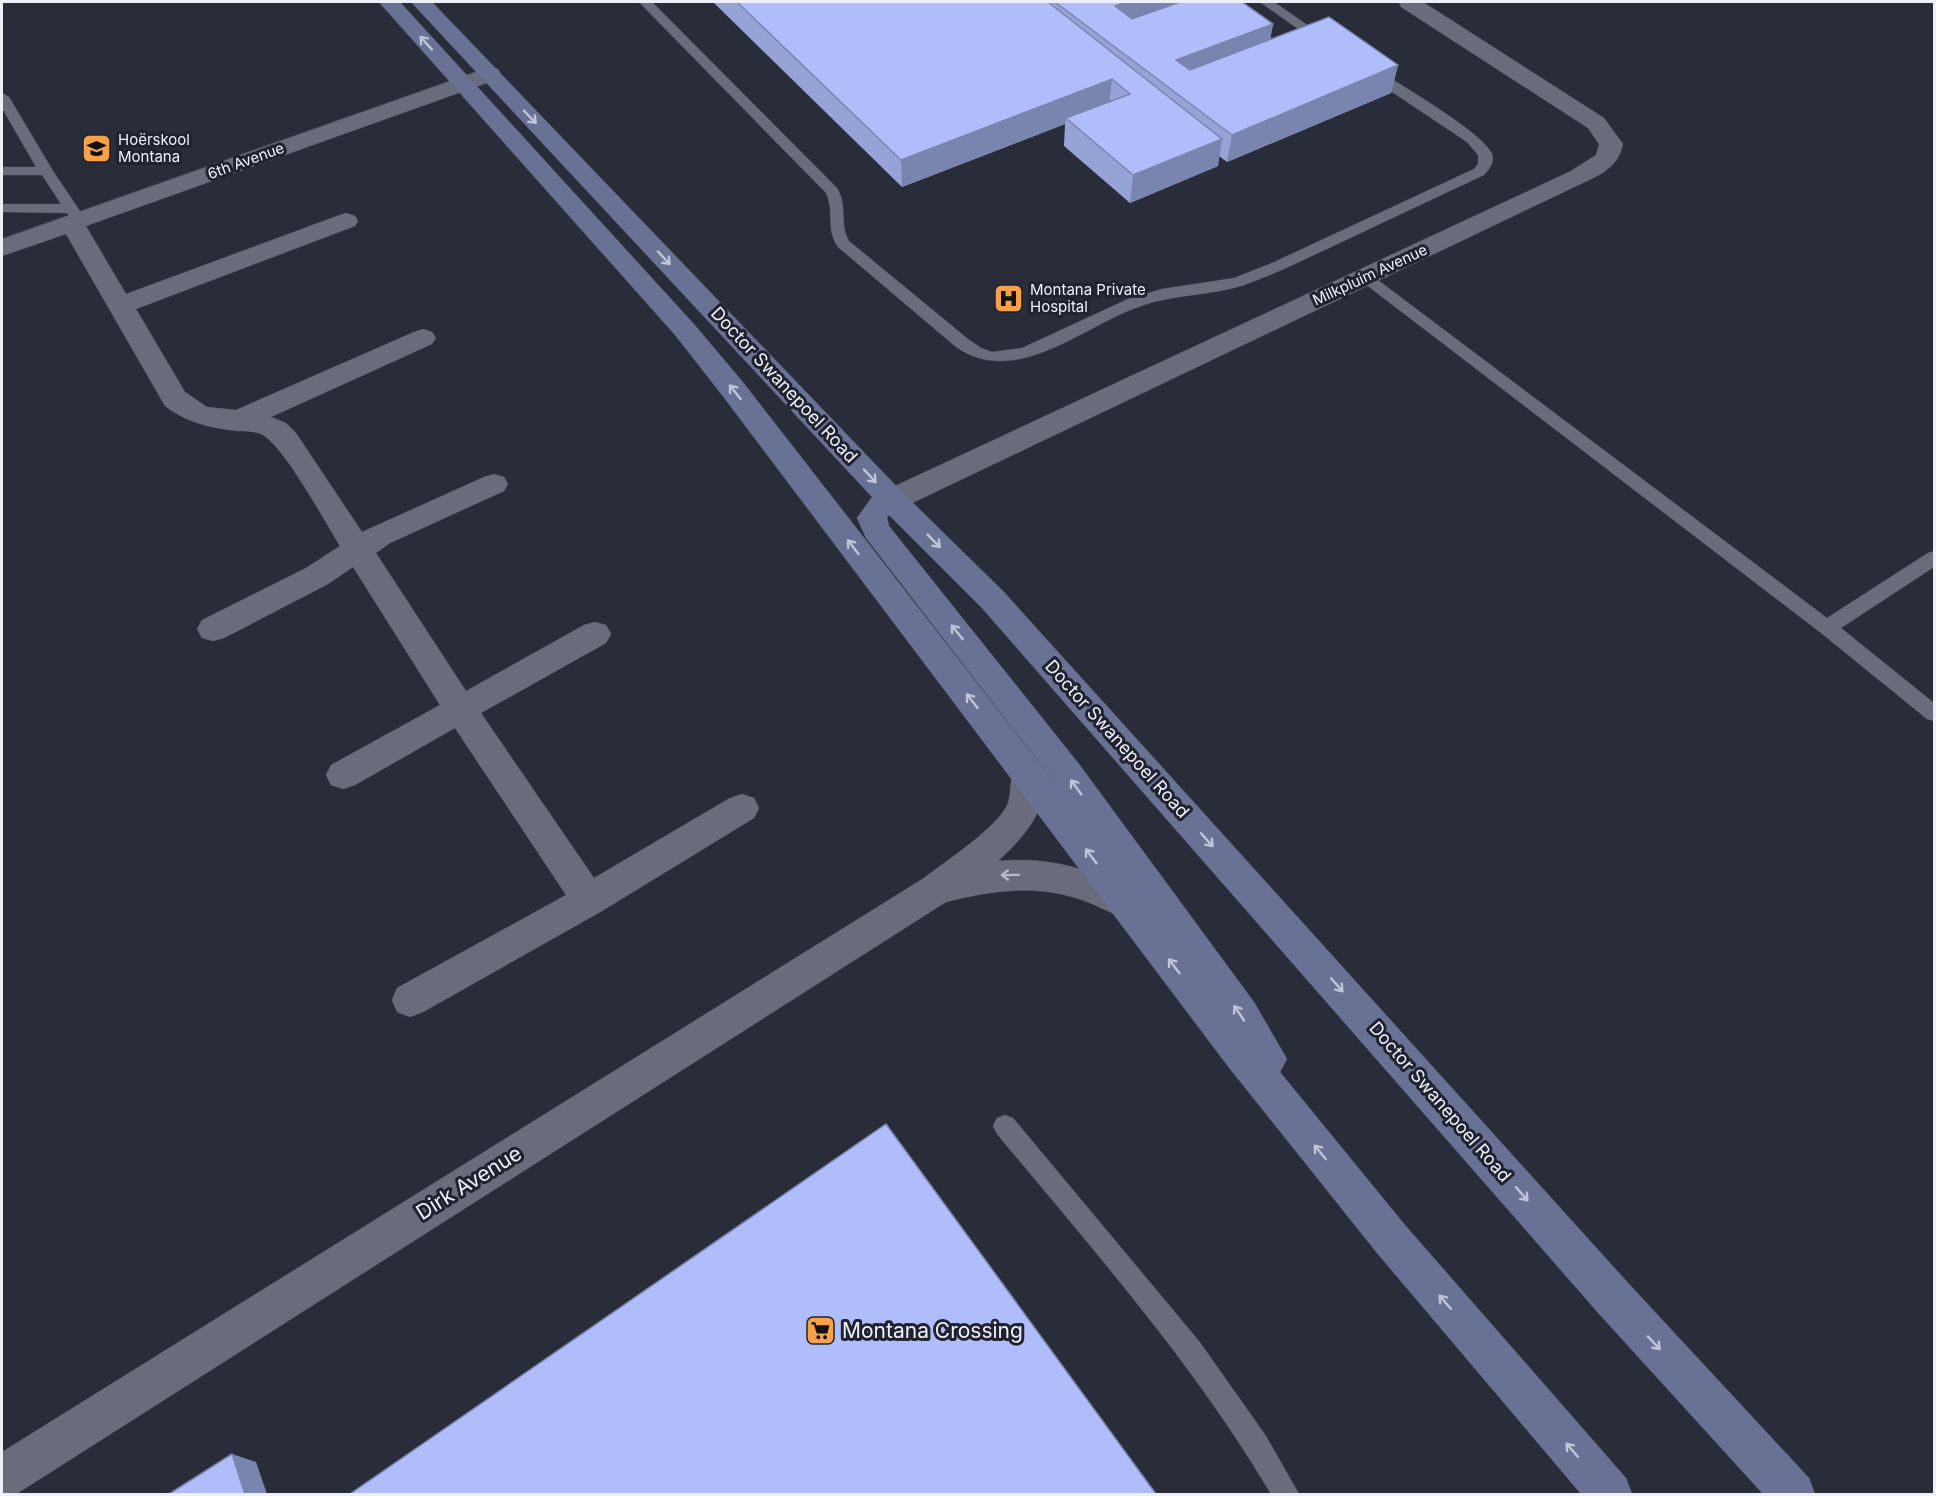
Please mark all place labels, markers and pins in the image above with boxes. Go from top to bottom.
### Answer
place label: Hoërskool Montana [118,130,190,166]
school or university icon: Hoërskool Montana [81,133,113,165]
place label: Montana Private Hospital [1030,280,1146,316]
hospital icon: Montana Private Hospital [993,283,1025,315]
supermarket icon: Montana Crossing [805,1315,837,1347]
place label: Montana Crossing [842,1318,1023,1343]

